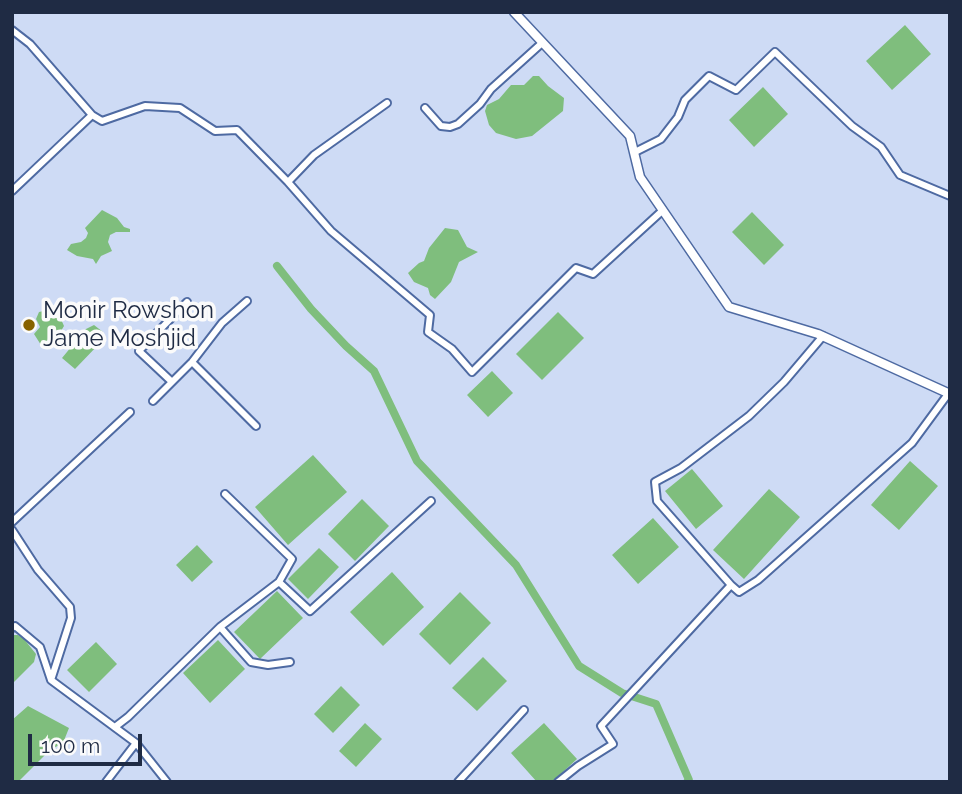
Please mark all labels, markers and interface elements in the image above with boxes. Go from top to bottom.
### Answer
place label: Monir Rowshon Jame Moshjid [43,297,214,353]
marker: Monir Rowshon Jame Moshjid [21,317,37,333]
scale bar [32,720,145,764]
text: 100 m [41,733,100,758]

